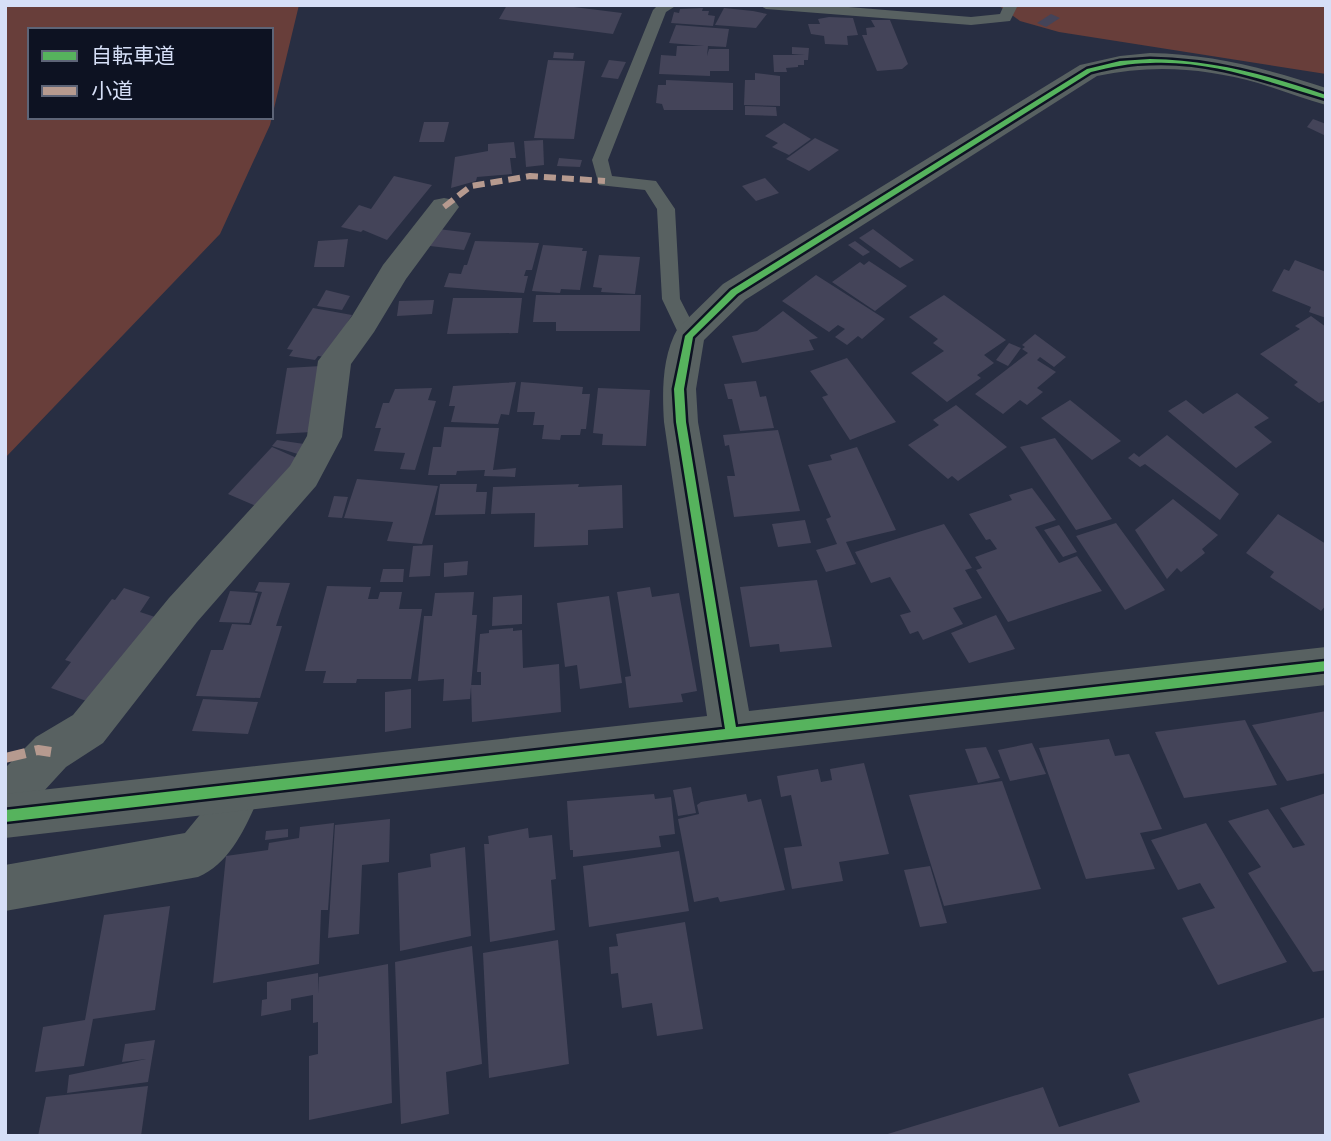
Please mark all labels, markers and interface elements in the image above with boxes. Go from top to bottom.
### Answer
legend [28,28,273,119]
text: 自転車道 [91,43,175,68]
text: 小道 [91,78,133,103]

